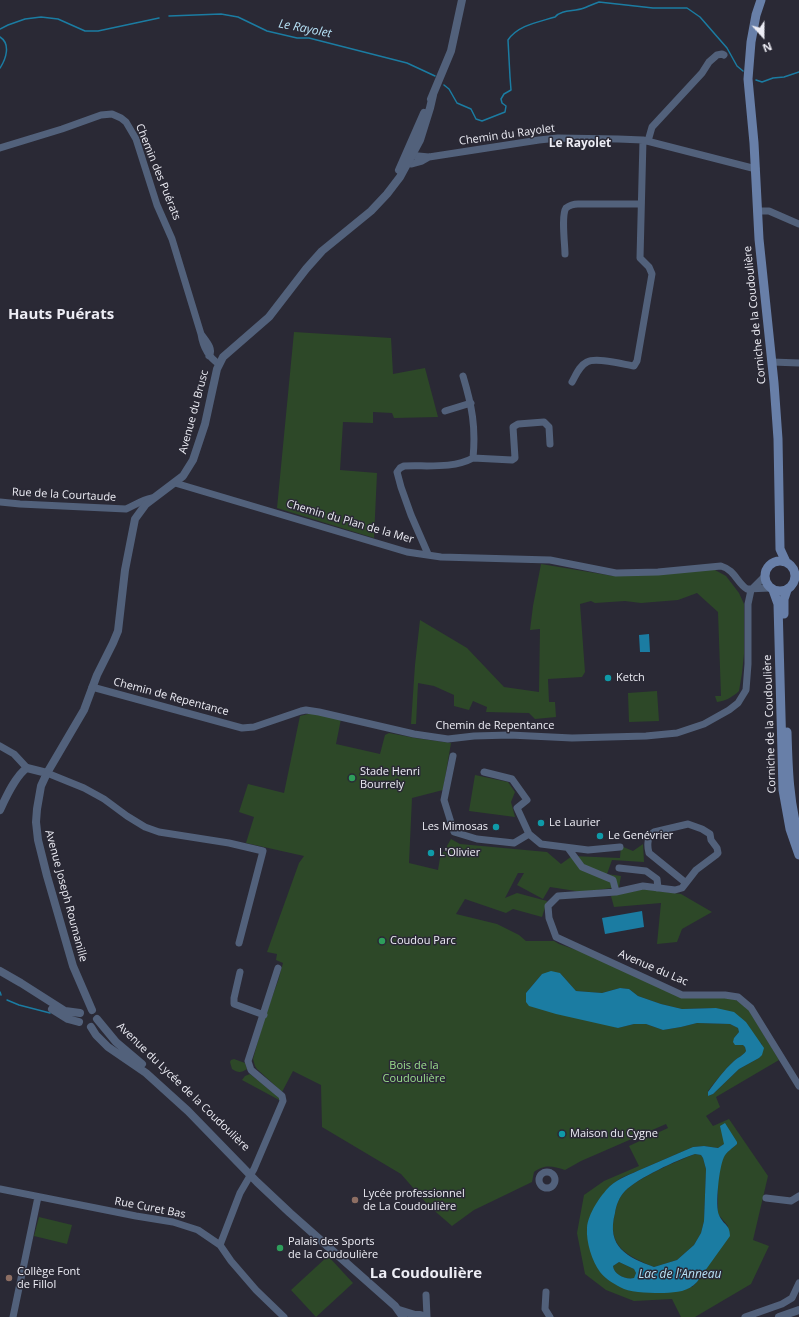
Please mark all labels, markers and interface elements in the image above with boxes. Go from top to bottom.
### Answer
north arrow [743,16,783,56]
water label: Le Rayolet [277,17,333,41]
text: N [761,39,774,56]
street label: Chemin des Puérats [133,122,183,222]
street label: Chemin du Rayolet [458,122,556,148]
district label: Le Rayolet [549,137,611,151]
street label: Corniche de la Coudoulière [741,245,769,385]
district label: Hauts Puérats [8,306,114,324]
street label: Avenue du Brusc [176,369,212,455]
street label: Rue de la Courtaude [11,486,117,504]
street label: Chemin du Plan de la Mer [285,497,415,547]
street label: Corniche de la Coudoulière [761,654,779,794]
place label: Ketch [616,671,645,685]
marker: Ketch [603,673,613,683]
street label: Chemin de Repentance [112,675,230,719]
street label: Chemin de Repentance [435,719,555,733]
place label: Stade Henri Bourrely [360,765,420,791]
marker: Stade Henri Bourrely [347,773,357,783]
place label: Le Laurier [549,816,600,830]
marker: Le Laurier [536,818,546,828]
place label: Les Mimosas [422,820,488,834]
marker: Les Mimosas [491,822,501,832]
street label: Avenue Joseph Roumanille [42,829,90,963]
place label: Le Genévrier [608,829,673,843]
marker: Le Genévrier [595,831,605,841]
place label: L'Olivier [439,846,480,860]
marker: L'Olivier [426,848,436,858]
place label: Coudou Parc [390,934,456,948]
marker: Coudou Parc [377,936,387,946]
street label: Avenue du Lac [616,947,690,989]
street label: Avenue du Lycée de la Coudoulière [114,1020,252,1154]
park label: Bois de la Coudoulière [383,1059,445,1085]
place label: Maison du Cygne [570,1127,658,1141]
marker: Maison du Cygne [557,1129,567,1139]
place label: Lycée professionnel de La Coudoulière [363,1187,465,1213]
street label: Rue Curet Bas [113,1195,187,1221]
marker: Lycée professionnel de La Coudoulière [350,1195,360,1205]
place label: Palais des Sports de la Coudoulière [288,1235,378,1261]
marker: Palais des Sports de la Coudoulière [275,1243,285,1253]
place label: Collège Font de Fillol [17,1265,80,1291]
district label: La Coudoulière [370,1265,482,1283]
water label: Lac de l'Anneau [639,1268,721,1282]
marker: Collège Font de Fillol [4,1273,14,1283]

